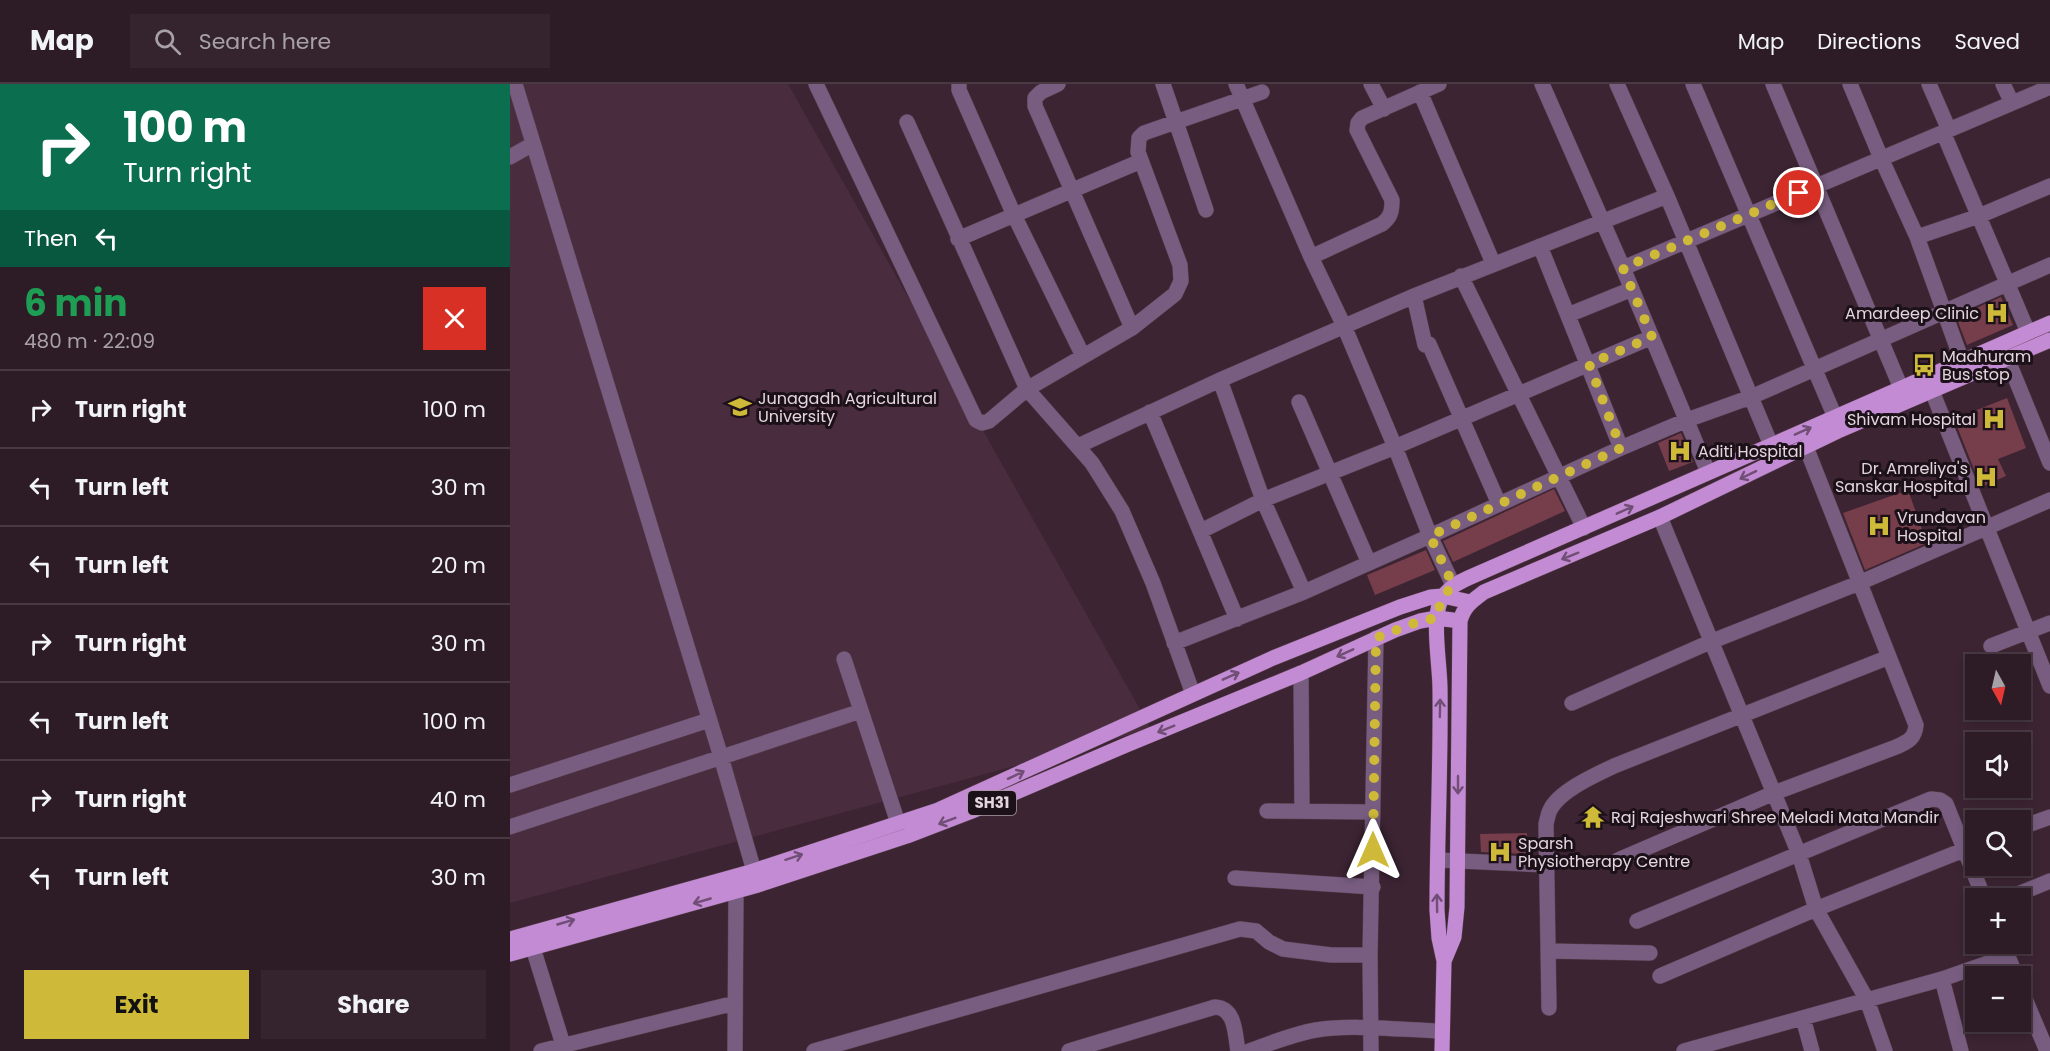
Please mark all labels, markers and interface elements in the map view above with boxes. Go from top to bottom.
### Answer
search box [130,14,550,68]
text: Map [30,21,94,60]
icon: search [151,25,184,58]
text: Search here [199,26,331,57]
text: Map [1738,27,1784,56]
text: Directions [1817,27,1921,56]
text: Saved [1954,27,2020,56]
text: 100 m [123,98,247,157]
icon: right [24,108,102,186]
text: Turn right [123,154,252,191]
pin [1773,167,1824,218]
icon: arrive [1782,176,1815,209]
icon: left [90,222,123,255]
text: Then [24,223,78,254]
text: 6 min [24,278,128,329]
button: close [423,287,486,350]
hospital icon: Amardeep Clinic [1984,300,2010,326]
place label: Amardeep Clinic [1845,302,1979,325]
text: 480 m · 22:09 [24,327,155,355]
place label: Madhuram Bus stop [1942,345,2031,386]
bus stop icon: Madhuram Bus stop [1911,352,1937,378]
place label: Junagadh Agricultural University [758,387,937,428]
icon: right [24,393,57,426]
text: Turn right [75,394,186,425]
text: 100 m [423,394,486,425]
school or university icon: Junagadh Agricultural University [727,394,753,420]
hospital icon: Shivam Hospital [1981,406,2007,432]
place label: Shivam Hospital [1847,408,1976,431]
one-way arrow [1794,425,1812,436]
hospital icon: Aditi Hospital [1667,438,1693,464]
place label: Aditi Hospital [1698,440,1803,463]
place label: Dr. Amreliya's Sanskar Hospital [1835,457,1968,498]
hospital icon: Dr. Amreliya's Sanskar Hospital [1973,464,1999,490]
one-way arrow [1739,470,1757,482]
icon: left [24,471,57,504]
text: Turn left [75,472,169,503]
text: 30 m [431,472,486,503]
one-way arrow [1616,503,1634,514]
place label: Vrundavan Hospital [1897,506,1986,547]
hospital icon: Vrundavan Hospital [1866,513,1892,539]
icon: left [24,549,57,582]
text: Turn left [75,550,169,581]
text: 20 m [431,550,486,581]
one-way arrow [1561,551,1580,562]
icon: right [24,627,57,660]
text: Turn right [75,628,186,659]
text: 30 m [431,628,486,659]
one-way arrow [1336,648,1354,659]
north arrow [1965,654,2031,720]
map controls [1965,654,2031,1032]
one-way arrow [1222,670,1240,682]
one-way arrow [1434,699,1446,719]
icon: left [24,705,57,738]
text: Turn left [75,706,169,737]
text: 100 m [423,706,486,737]
one-way arrow [1157,724,1175,735]
button: sound [1965,732,2031,798]
one-way arrow [1006,768,1024,780]
one-way arrow [1452,774,1463,794]
icon: right [24,783,57,816]
text: Turn right [75,784,186,815]
text: 40 m [430,784,486,815]
road number: SH31 [968,791,1016,815]
temple icon: Raj Rajeshwari Shree Meladi Mata Mandir [1580,804,1606,830]
place label: Raj Rajeshwari Shree Meladi Mata Mandir [1611,806,1939,829]
button: search [1965,810,2031,876]
one-way arrow [938,816,957,827]
position arrow [1341,818,1405,882]
place label: Sparsh Physiotherapy Centre [1518,832,1690,873]
hospital icon: Sparsh Physiotherapy Centre [1487,839,1513,865]
one-way arrow [784,851,803,862]
icon: left [24,861,57,894]
text: Turn left [75,862,169,893]
text: 30 m [431,862,486,893]
button: + [1965,888,2031,954]
one-way arrow [1431,894,1443,914]
one-way arrow [693,896,712,907]
one-way arrow [556,916,575,927]
button: − [1965,966,2031,1032]
button: Exit [24,970,249,1039]
button: Share [261,970,486,1039]

